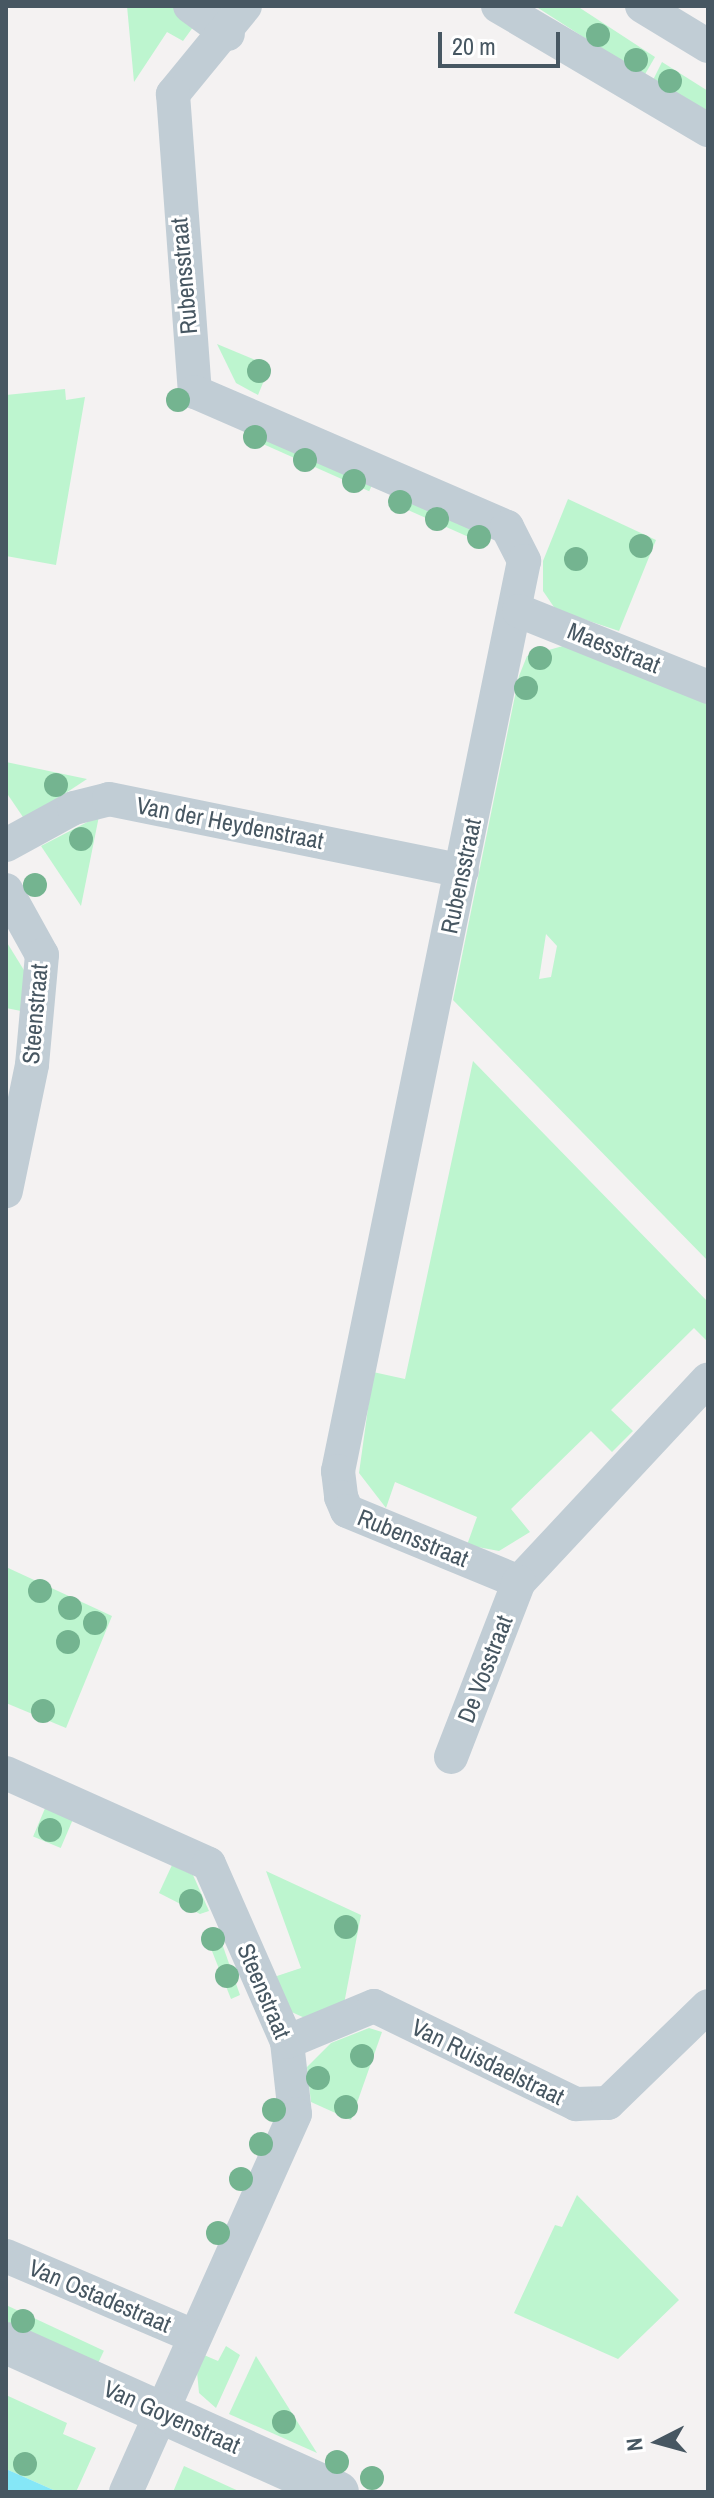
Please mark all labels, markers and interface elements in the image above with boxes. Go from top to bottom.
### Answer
scale bar [442,16,564,66]
text: 20 m [452,30,496,62]
street label: Rubensstraat [165,216,203,336]
street label: Maesstraat [563,616,665,680]
street label: Van der Heydenstraat [134,791,326,855]
street label: Rubensstraat [435,816,487,936]
street label: Steenstraat [16,963,54,1065]
street label: Rubensstraat [353,1503,473,1573]
street label: De Vosstraat [451,1611,519,1727]
street label: Steenstraat [231,1939,297,2043]
street label: Van Ruisdaelstraat [407,2013,569,2111]
street label: Van Ostadestraat [25,2253,175,2339]
street label: Van Goyenstraat [99,2374,245,2460]
north arrow [618,2402,698,2482]
text: N [619,2436,650,2453]

